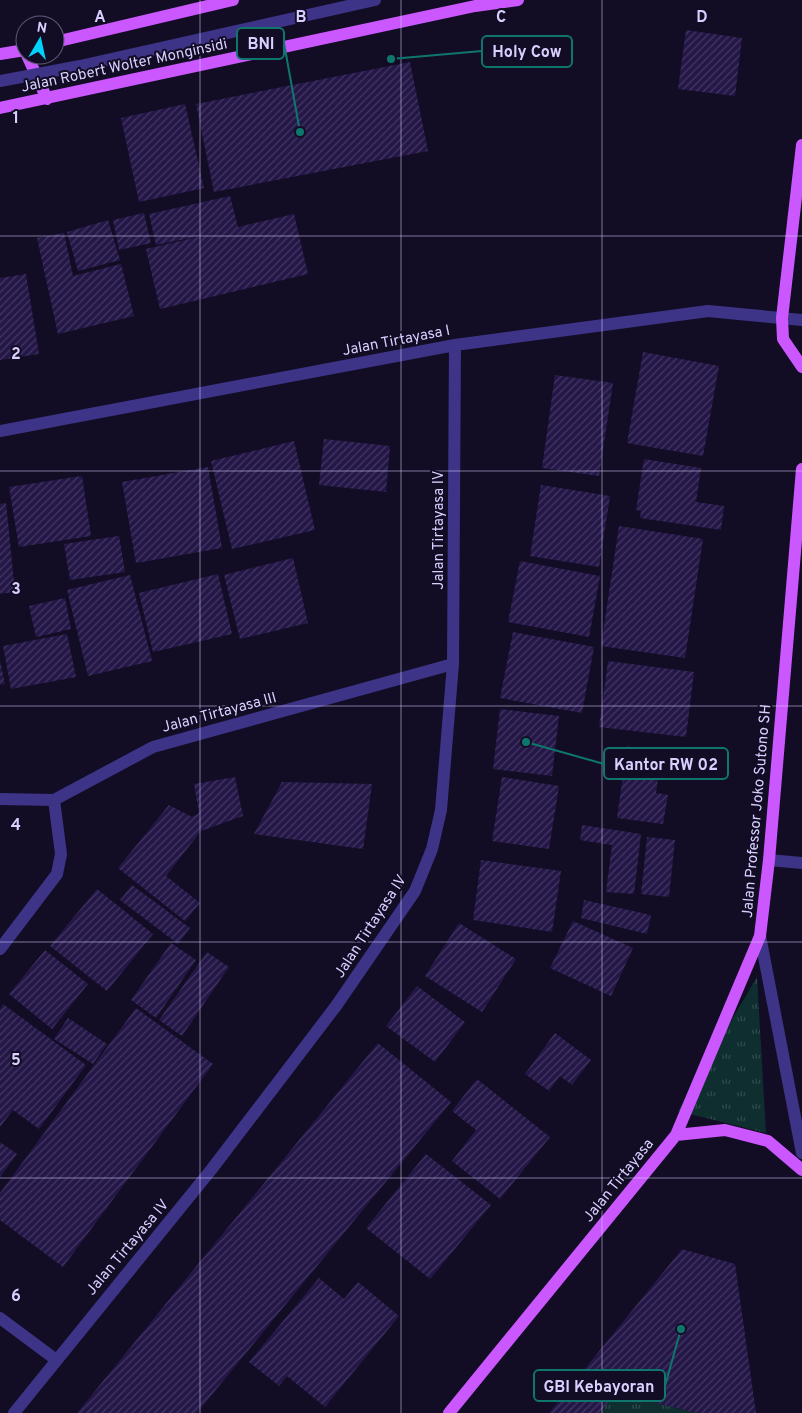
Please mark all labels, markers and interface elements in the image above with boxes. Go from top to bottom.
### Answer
text: A [94,8,106,28]
text: B [295,8,307,28]
text: C [496,8,506,28]
text: D [696,8,708,28]
north arrow [15,15,65,65]
text: N [35,19,48,38]
callout: BNI [237,28,284,59]
street label: Jalan Robert Wolter Monginsidi [19,35,229,98]
text: BNI [247,35,275,55]
callout: Holy Cow [482,36,572,67]
text: Holy Cow [492,43,562,63]
text: 1 [13,109,19,129]
street label: Jalan Tirtayasa I [341,322,452,361]
text: 2 [11,345,21,365]
street label: Jalan Tirtayasa IV [430,470,449,590]
text: 3 [11,580,21,600]
street label: Jalan Tirtayasa III [160,689,279,738]
street label: Jalan Professor Joko Sutono SH [739,703,776,919]
callout: Kantor RW 02 [604,748,728,779]
text: Kantor RW 02 [614,756,718,776]
text: 4 [11,816,21,836]
street label: Jalan Tirtayasa IV [331,871,412,982]
text: 5 [11,1051,21,1071]
street label: Jalan Tirtayasa [580,1135,659,1226]
street label: Jalan Tirtayasa IV [83,1196,174,1300]
text: 6 [11,1287,21,1307]
callout: GBI Kebayoran [534,1370,665,1401]
text: GBI Kebayoran [543,1378,655,1398]

